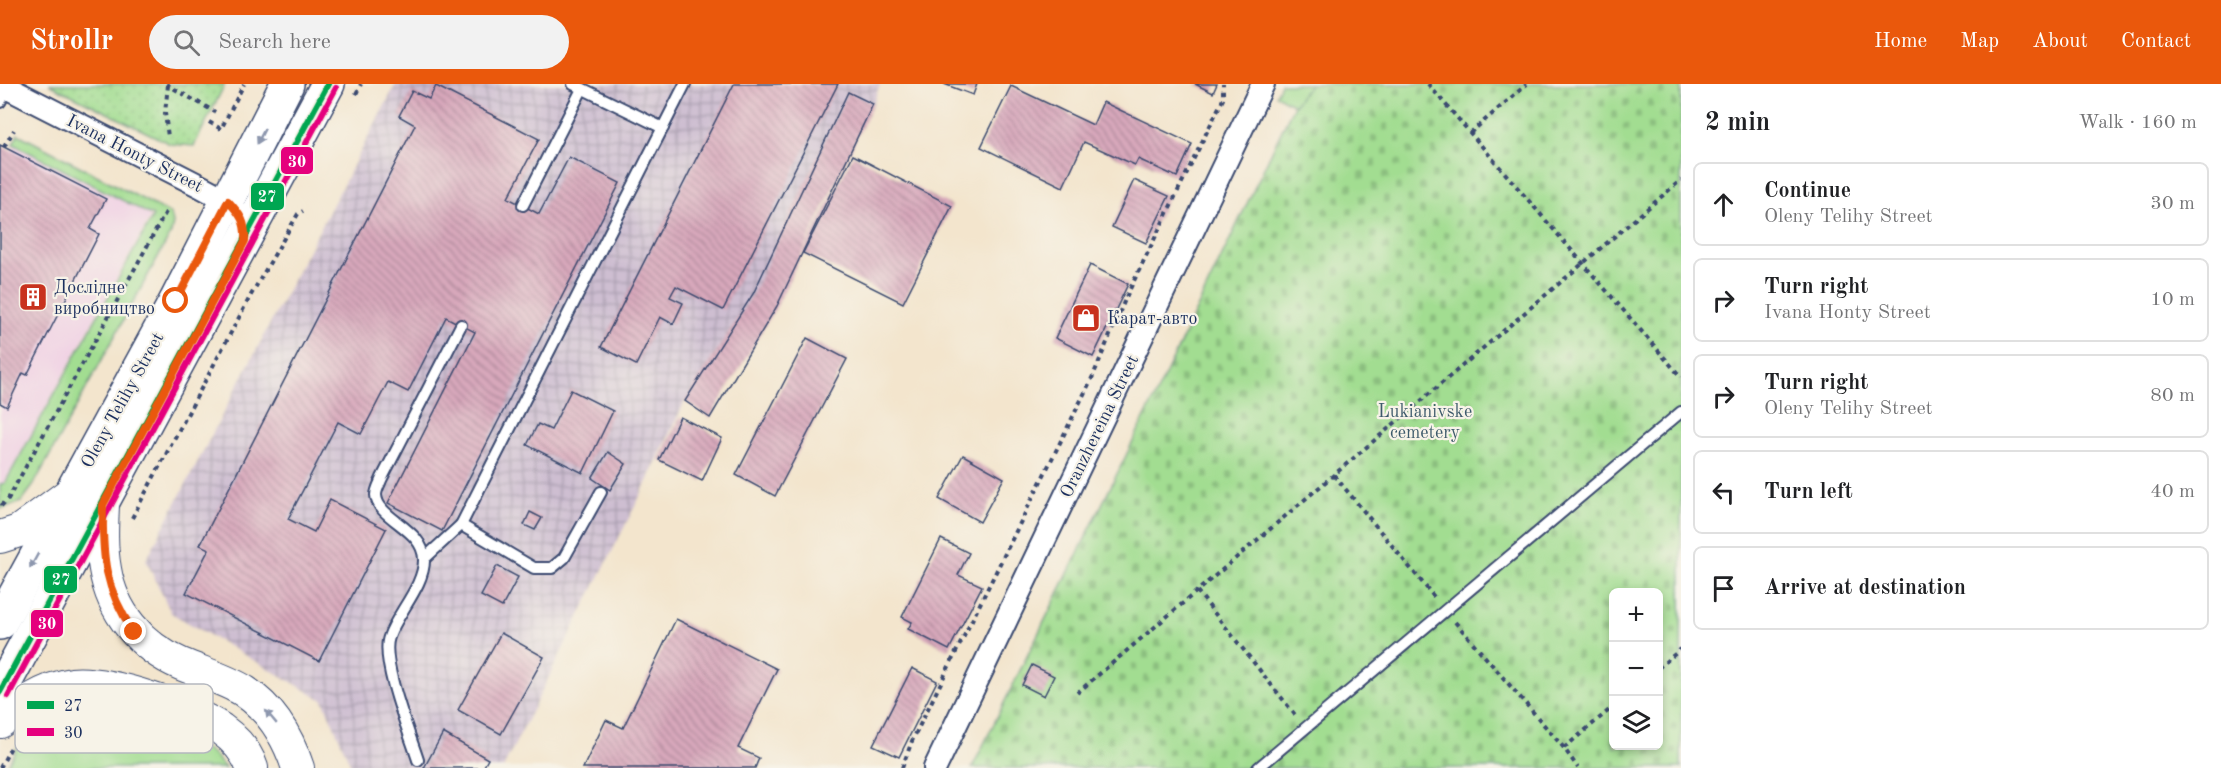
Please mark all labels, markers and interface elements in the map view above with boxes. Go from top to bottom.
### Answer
search box [149,15,569,69]
icon: search [170,26,203,59]
text: Strollr [30,28,113,56]
text: Search here [218,31,331,53]
text: Home [1874,31,1927,52]
text: Map [1960,31,1999,52]
text: About [2032,31,2088,52]
text: Contact [2121,31,2191,52]
text: 2 min [1705,110,1770,136]
street label: Ivana Honty Street [64,112,205,196]
text: Walk · 160 m [2078,113,2197,133]
one-way arrow [256,128,266,145]
line badge: 30 [280,146,314,175]
text: 30 [288,155,306,171]
text: Continue [1764,180,1851,202]
line badge: 27 [250,182,285,211]
icon: ahead [1707,188,1740,221]
text: 27 [258,190,276,206]
text: 30 m [2150,194,2195,214]
text: Oleny Telihy Street [1764,207,1933,227]
text: Turn right [1764,276,1868,298]
place label: Дослідне виробництво [54,279,155,318]
building icon: Дослідне виробництво [17,281,49,313]
icon: right [1707,284,1740,317]
route start [162,287,188,313]
text: 10 m [2150,290,2195,310]
shop icon: Карат-авто [1070,302,1102,334]
text: Ivana Honty Street [1764,303,1931,323]
place label: Карат-авто [1107,310,1197,328]
street label: Oleny Telihy Street [78,330,168,471]
street label: Oranzhereina Street [1058,352,1142,501]
text: Turn right [1764,372,1868,394]
icon: right [1707,380,1740,413]
text: 80 m [2150,386,2195,406]
text: Oleny Telihy Street [1764,399,1933,419]
park label: Lukianivske cemetery [1378,403,1472,442]
icon: left [1707,476,1740,509]
text: Turn left [1764,481,1853,503]
text: 40 m [2150,482,2195,502]
one-way arrow [29,553,39,570]
line badge: 27 [43,565,78,594]
icon: arrive [1707,572,1740,605]
text: 27 [52,573,70,589]
text: Arrive at destination [1764,577,1966,599]
map controls [1609,588,1663,750]
button: + [1609,588,1663,642]
line badge: 30 [30,609,64,638]
text: 30 [38,617,56,633]
route end [120,618,146,644]
button: − [1609,642,1663,696]
legend [15,684,213,753]
button: layers [1609,696,1663,750]
text: 27 [64,699,83,715]
one-way arrow [265,710,278,725]
text: 30 [64,726,83,742]

